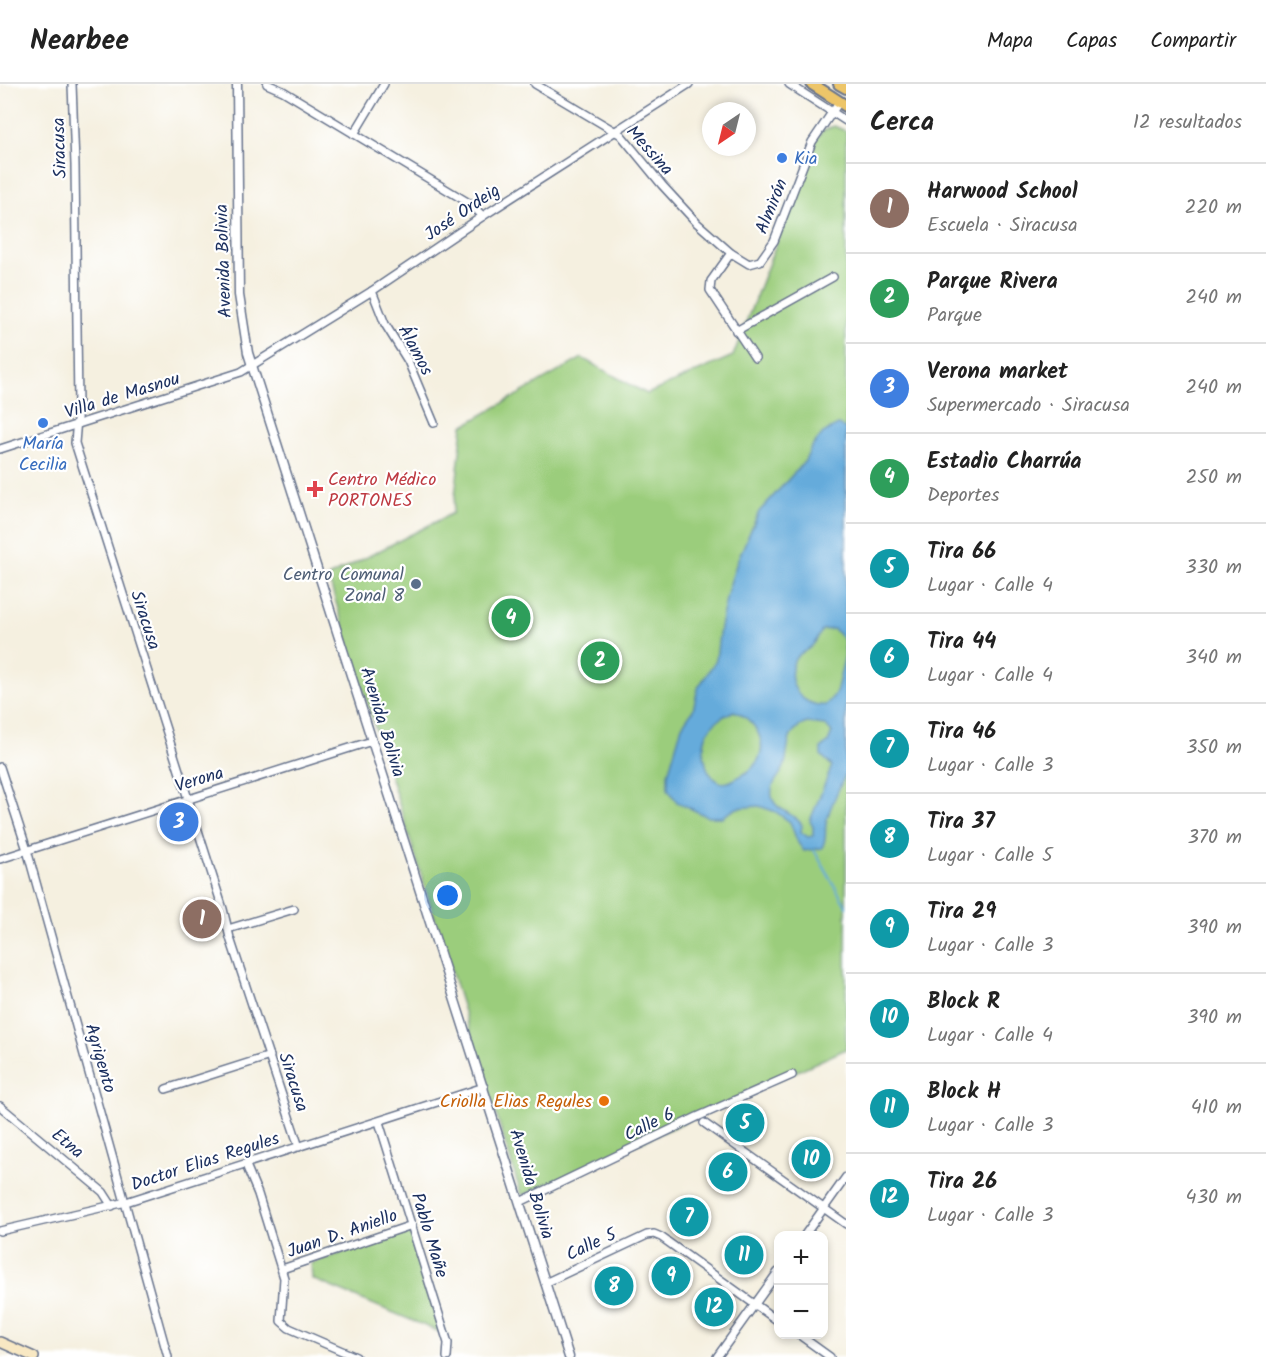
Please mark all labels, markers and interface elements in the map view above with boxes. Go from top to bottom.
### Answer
text: Nearbee [30,19,129,64]
text: Mapa [987,25,1033,58]
text: Capas [1066,25,1117,58]
text: Compartir [1150,25,1236,58]
north arrow [702,102,756,156]
text: Cerca [870,102,934,144]
text: 12 resultados [1133,107,1242,139]
street label: Siracusa [45,117,76,179]
street label: Messina [618,119,680,183]
place label: Kia [794,145,817,174]
marker: Kia [775,151,789,165]
street label: Almirón [748,174,797,239]
text: Harwood School [927,175,1078,210]
street label: José Ordeig [419,177,507,249]
text: 1 [886,192,893,224]
text: 220 m [1185,192,1242,224]
street label: Avenida Bolivia [208,204,241,318]
text: Escuela · Siracusa [927,210,1078,242]
text: Parque Rivera [927,265,1058,300]
text: 2 [884,282,895,314]
text: 240 m [1185,282,1242,314]
text: Parque [927,300,982,332]
street label: Álamos [389,320,440,382]
text: Verona market [927,355,1068,390]
street label: Villa de Masnou [61,365,184,428]
text: 3 [884,372,895,404]
text: 240 m [1185,372,1242,404]
text: Supermercado · Siracusa [927,390,1130,422]
marker: María Cecilia [36,416,50,430]
place label: María Cecilia [19,430,67,480]
text: Estadio Charrúa [927,445,1082,480]
text: 4 [884,462,895,494]
text: 250 m [1186,462,1242,494]
place label: Centro Médico PORTONES [328,466,436,516]
marker: Centro Médico PORTONES [306,480,324,498]
text: Deportes [927,480,999,512]
text: Tira 66 [927,535,996,570]
text: 5 [884,552,895,584]
text: 330 m [1185,552,1242,584]
place label: Centro Comunal Zonal 8 [283,561,405,611]
text: Lugar · Calle 4 [927,570,1053,602]
marker: Centro Comunal Zonal 8 [409,577,423,591]
street label: Siracusa [121,587,168,654]
pin: 4 [492,596,530,640]
text: Tira 44 [927,625,996,660]
pin: 2 [580,638,620,684]
text: 6 [884,642,895,674]
text: 340 m [1186,642,1242,674]
text: Lugar · Calle 4 [927,660,1053,692]
street label: Avenida Bolivia [351,664,412,781]
text: Tira 46 [927,715,996,750]
text: 7 [885,732,894,764]
text: 350 m [1186,732,1242,764]
text: Lugar · Calle 3 [927,750,1053,782]
street label: Verona [171,759,228,802]
pin: 3 [160,800,198,844]
text: Tira 37 [927,805,995,840]
text: 8 [884,822,895,854]
text: 370 m [1187,822,1242,854]
text: Lugar · Calle 5 [927,840,1053,872]
your location [433,881,462,910]
text: Tira 29 [927,895,996,930]
pin: 1 [182,896,222,942]
text: 9 [884,912,895,944]
text: 390 m [1187,912,1242,944]
text: Lugar · Calle 3 [927,930,1053,962]
text: Block R [927,985,1000,1020]
text: 10 [881,1002,898,1034]
text: 390 m [1187,1002,1242,1034]
street label: Agrigento [76,1020,123,1097]
text: Lugar · Calle 4 [927,1020,1053,1052]
street label: Siracusa [269,1049,316,1116]
text: Block H [927,1075,1001,1110]
place label: Criolla Elias Regules [440,1088,592,1117]
text: 11 [883,1092,896,1124]
text: 410 m [1191,1092,1242,1124]
marker: Criolla Elias Regules [597,1094,611,1108]
pin: 5 [726,1100,764,1146]
street label: Calle 6 [619,1101,680,1150]
text: Lugar · Calle 3 [927,1110,1053,1142]
street label: Etna [44,1122,90,1167]
street label: Doctor Elias Regules [127,1125,284,1200]
street label: Avenida Bolivia [500,1126,561,1243]
pin: 10 [792,1136,830,1182]
pin: 6 [708,1150,748,1194]
text: Tira 26 [927,1165,997,1200]
text: 12 [881,1182,898,1214]
text: 430 m [1186,1182,1242,1214]
street label: Pablo Mañe [402,1189,455,1282]
pin: 7 [670,1194,708,1240]
text: Lugar · Calle 3 [927,1200,1053,1232]
street label: Juan D. Aniello [283,1202,402,1267]
street label: Calle 5 [561,1220,623,1270]
map controls [774,1231,828,1339]
button: + [774,1231,828,1285]
pin: 11 [724,1232,764,1278]
pin: 9 [652,1254,690,1298]
pin: 8 [594,1264,634,1308]
pin: 12 [694,1284,734,1330]
button: − [774,1285,828,1339]

